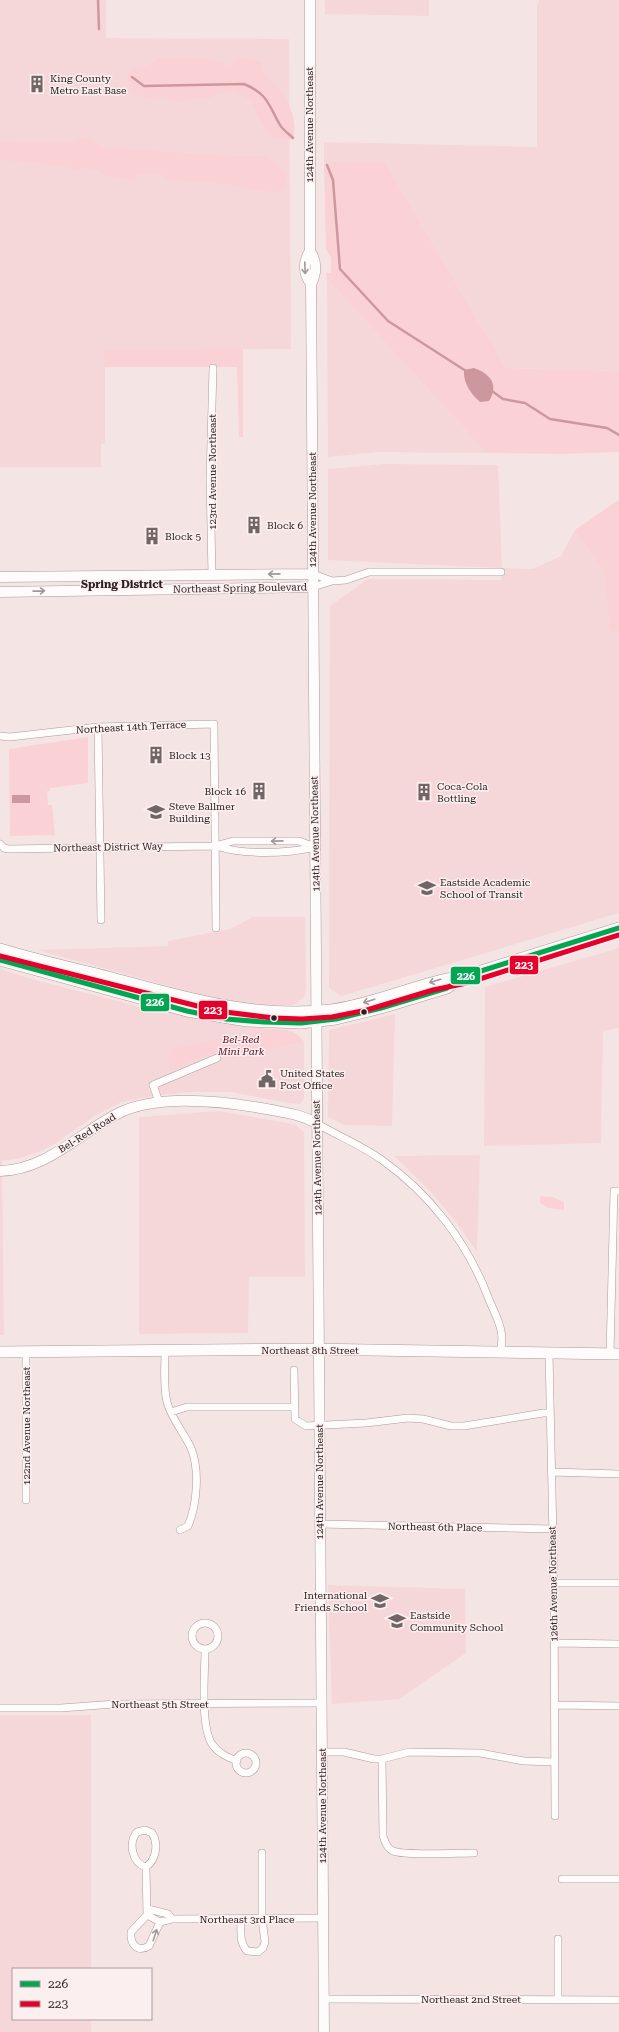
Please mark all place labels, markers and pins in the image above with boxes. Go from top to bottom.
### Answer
place label: King County Metro East Base [50,73,127,96]
building icon: King County Metro East Base [27,74,47,94]
building icon: Block 6 [244,515,264,535]
place label: Block 6 [267,520,303,531]
building icon: Block 5 [142,526,162,546]
place label: Block 5 [165,531,201,542]
building icon: Block 13 [146,745,166,765]
place label: Block 13 [169,750,211,761]
building icon: Block 16 [249,781,269,801]
place label: Coca-Cola Bottling [437,781,488,804]
building icon: Coca-Cola Bottling [414,782,434,802]
place label: Block 16 [204,786,246,797]
place label: Steve Ballmer Building [169,801,235,824]
school or university icon: Steve Ballmer Building [146,802,166,822]
place label: Eastside Academic School of Transit [440,877,531,900]
school or university icon: Eastside Academic School of Transit [417,878,437,898]
unlabelled marker [359,1007,369,1017]
unlabelled marker [269,1013,279,1023]
place label: United States Post Office [280,1068,345,1091]
public building icon: United States Post Office [257,1069,277,1089]
place label: International Friends School [294,1590,367,1613]
school or university icon: International Friends School [370,1591,390,1611]
place label: Eastside Community School [410,1610,503,1633]
school or university icon: Eastside Community School [387,1611,407,1631]

